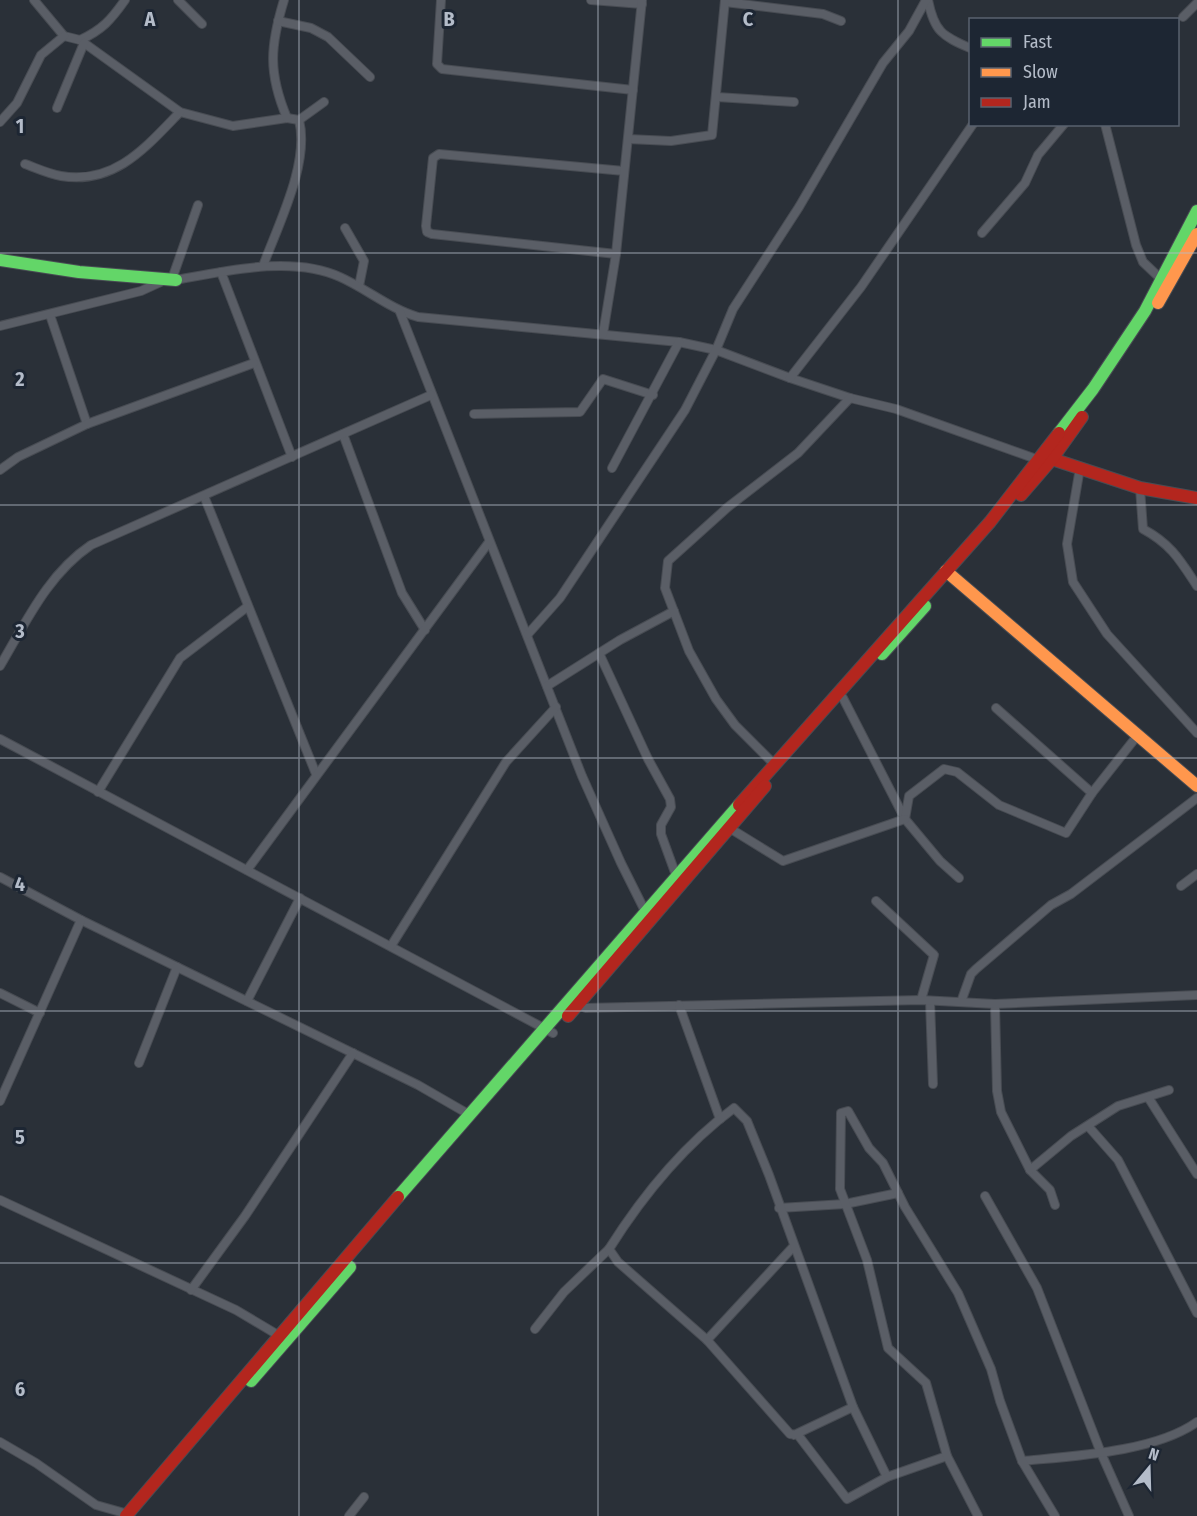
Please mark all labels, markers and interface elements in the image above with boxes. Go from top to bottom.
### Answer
text: A [144,7,157,31]
text: B [443,7,455,31]
text: C [743,7,754,31]
legend [969,18,1179,126]
text: Fast [1023,31,1052,53]
text: Slow [1023,61,1058,83]
text: Jam [1023,91,1051,113]
text: 1 [16,114,24,138]
text: 2 [14,367,25,391]
text: 3 [14,619,25,643]
text: 4 [15,872,25,896]
text: 5 [15,1125,25,1149]
text: 6 [15,1377,25,1401]
north arrow [1119,1438,1179,1498]
text: N [1146,1444,1161,1465]

